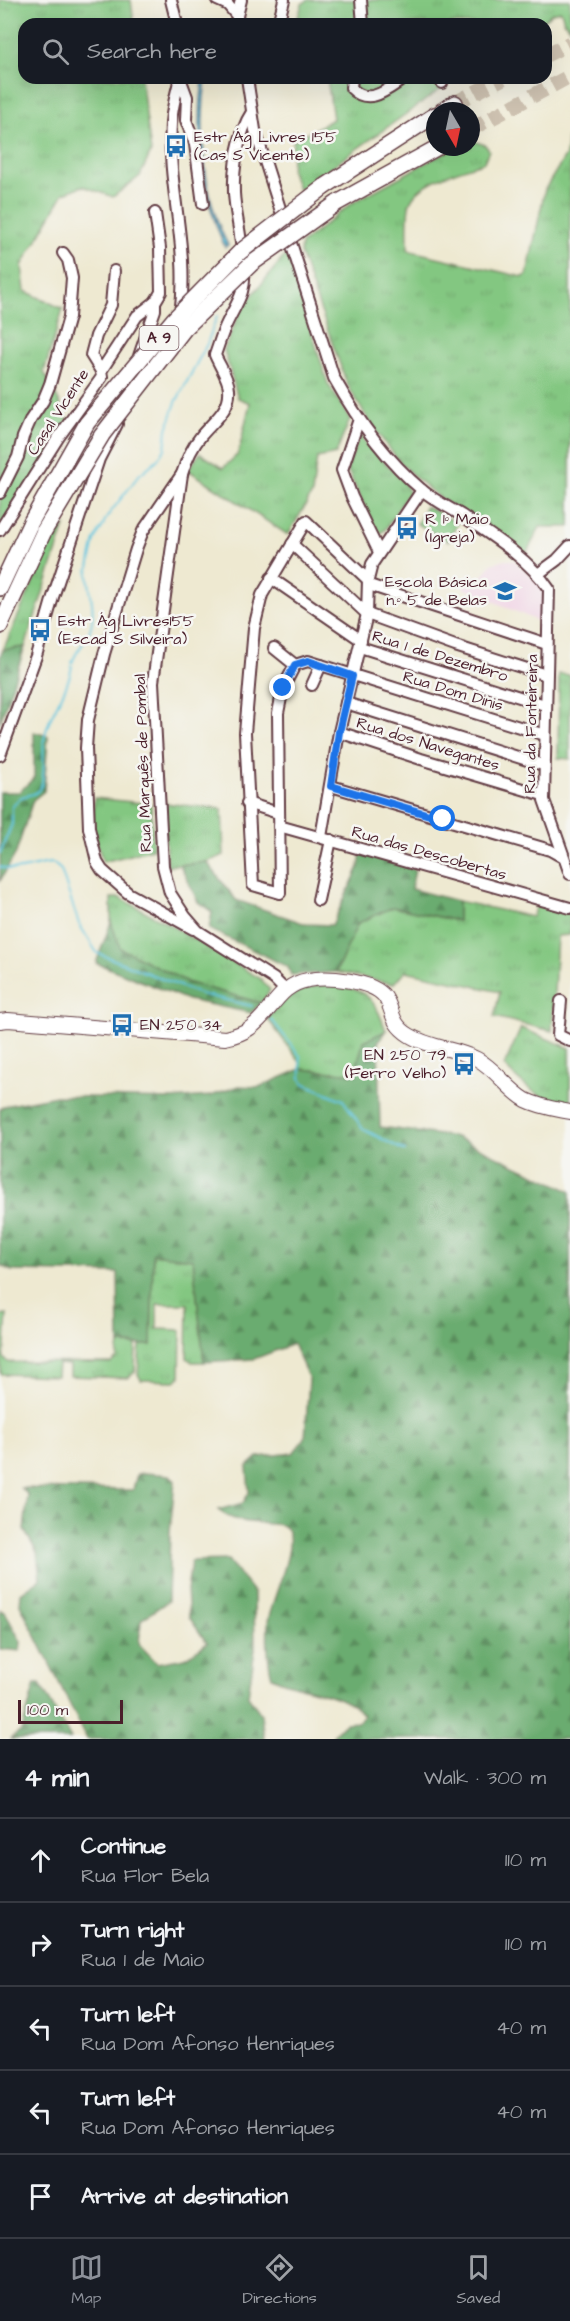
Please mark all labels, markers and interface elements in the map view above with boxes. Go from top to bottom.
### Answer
search box [18,18,552,84]
icon: search [39,35,72,68]
text: Search here [87,36,217,67]
north arrow [426,102,480,156]
place label: Estr Ág Livres 155 (Cas S Vicente) [194,126,337,166]
bus stop icon: Estr Ág Livres 155 (Cas S Vicente) [163,133,189,159]
road number: A 9 [140,326,178,350]
street label: Casal Vicente [22,364,94,459]
place label: R 1º Maio (Igreja) [425,508,488,549]
bus stop icon: R 1º Maio (Igreja) [394,515,420,541]
place label: Escola Básica n.º 5 de Belas [385,571,487,611]
school or university icon: Escola Básica n.º 5 de Belas [492,578,518,604]
place label: Estr Ág Livres155 (Escad S Silveira) [58,610,195,650]
bus stop icon: Estr Ág Livres155 (Escad S Silveira) [27,617,53,643]
street label: Rua 1 de Dezembro [370,625,510,687]
street label: Rua da Fonteireira [519,654,543,794]
street label: Rua Dom Dinis [400,665,506,717]
street label: Rua Marquês de Pombal [129,674,157,852]
route end [269,674,295,700]
street label: Rua dos Navegantes [354,712,502,777]
route start [429,805,455,831]
street label: Rua das Descobertas [349,820,509,886]
bus stop icon: EN 250 34 [109,1012,135,1038]
place label: EN 250 34 [140,1014,222,1036]
place label: EN 250 79 (Ferro Velho) [345,1044,446,1084]
bus stop icon: EN 250 79 (Ferro Velho) [451,1051,477,1077]
scale bar [18,1697,123,1724]
text: 100 m [27,1699,68,1721]
text: 4 min [24,1760,89,1796]
text: Walk · 300 m [424,1764,546,1792]
text: Continue [81,1831,166,1862]
icon: ahead [24,1844,57,1877]
text: 110 m [505,1846,546,1874]
text: Rua Flor Bela [81,1862,209,1890]
text: Turn right [81,1915,184,1946]
icon: right [24,1928,57,1961]
text: 110 m [505,1930,546,1958]
text: Rua 1 de Maio [81,1946,204,1974]
text: Turn left [81,1999,175,2030]
icon: left [24,2012,57,2045]
text: 40 m [496,2014,546,2042]
text: Rua Dom Afonso Henriques [81,2030,335,2058]
text: Turn left [81,2083,175,2114]
icon: left [24,2096,57,2129]
text: 40 m [496,2098,546,2126]
text: Rua Dom Afonso Henriques [81,2114,335,2142]
icon: arrive [24,2180,57,2213]
text: Arrive at destination [81,2181,288,2212]
tab: Map [70,2251,103,2309]
tab: Directions [243,2251,317,2309]
tab: Saved [457,2251,500,2309]

